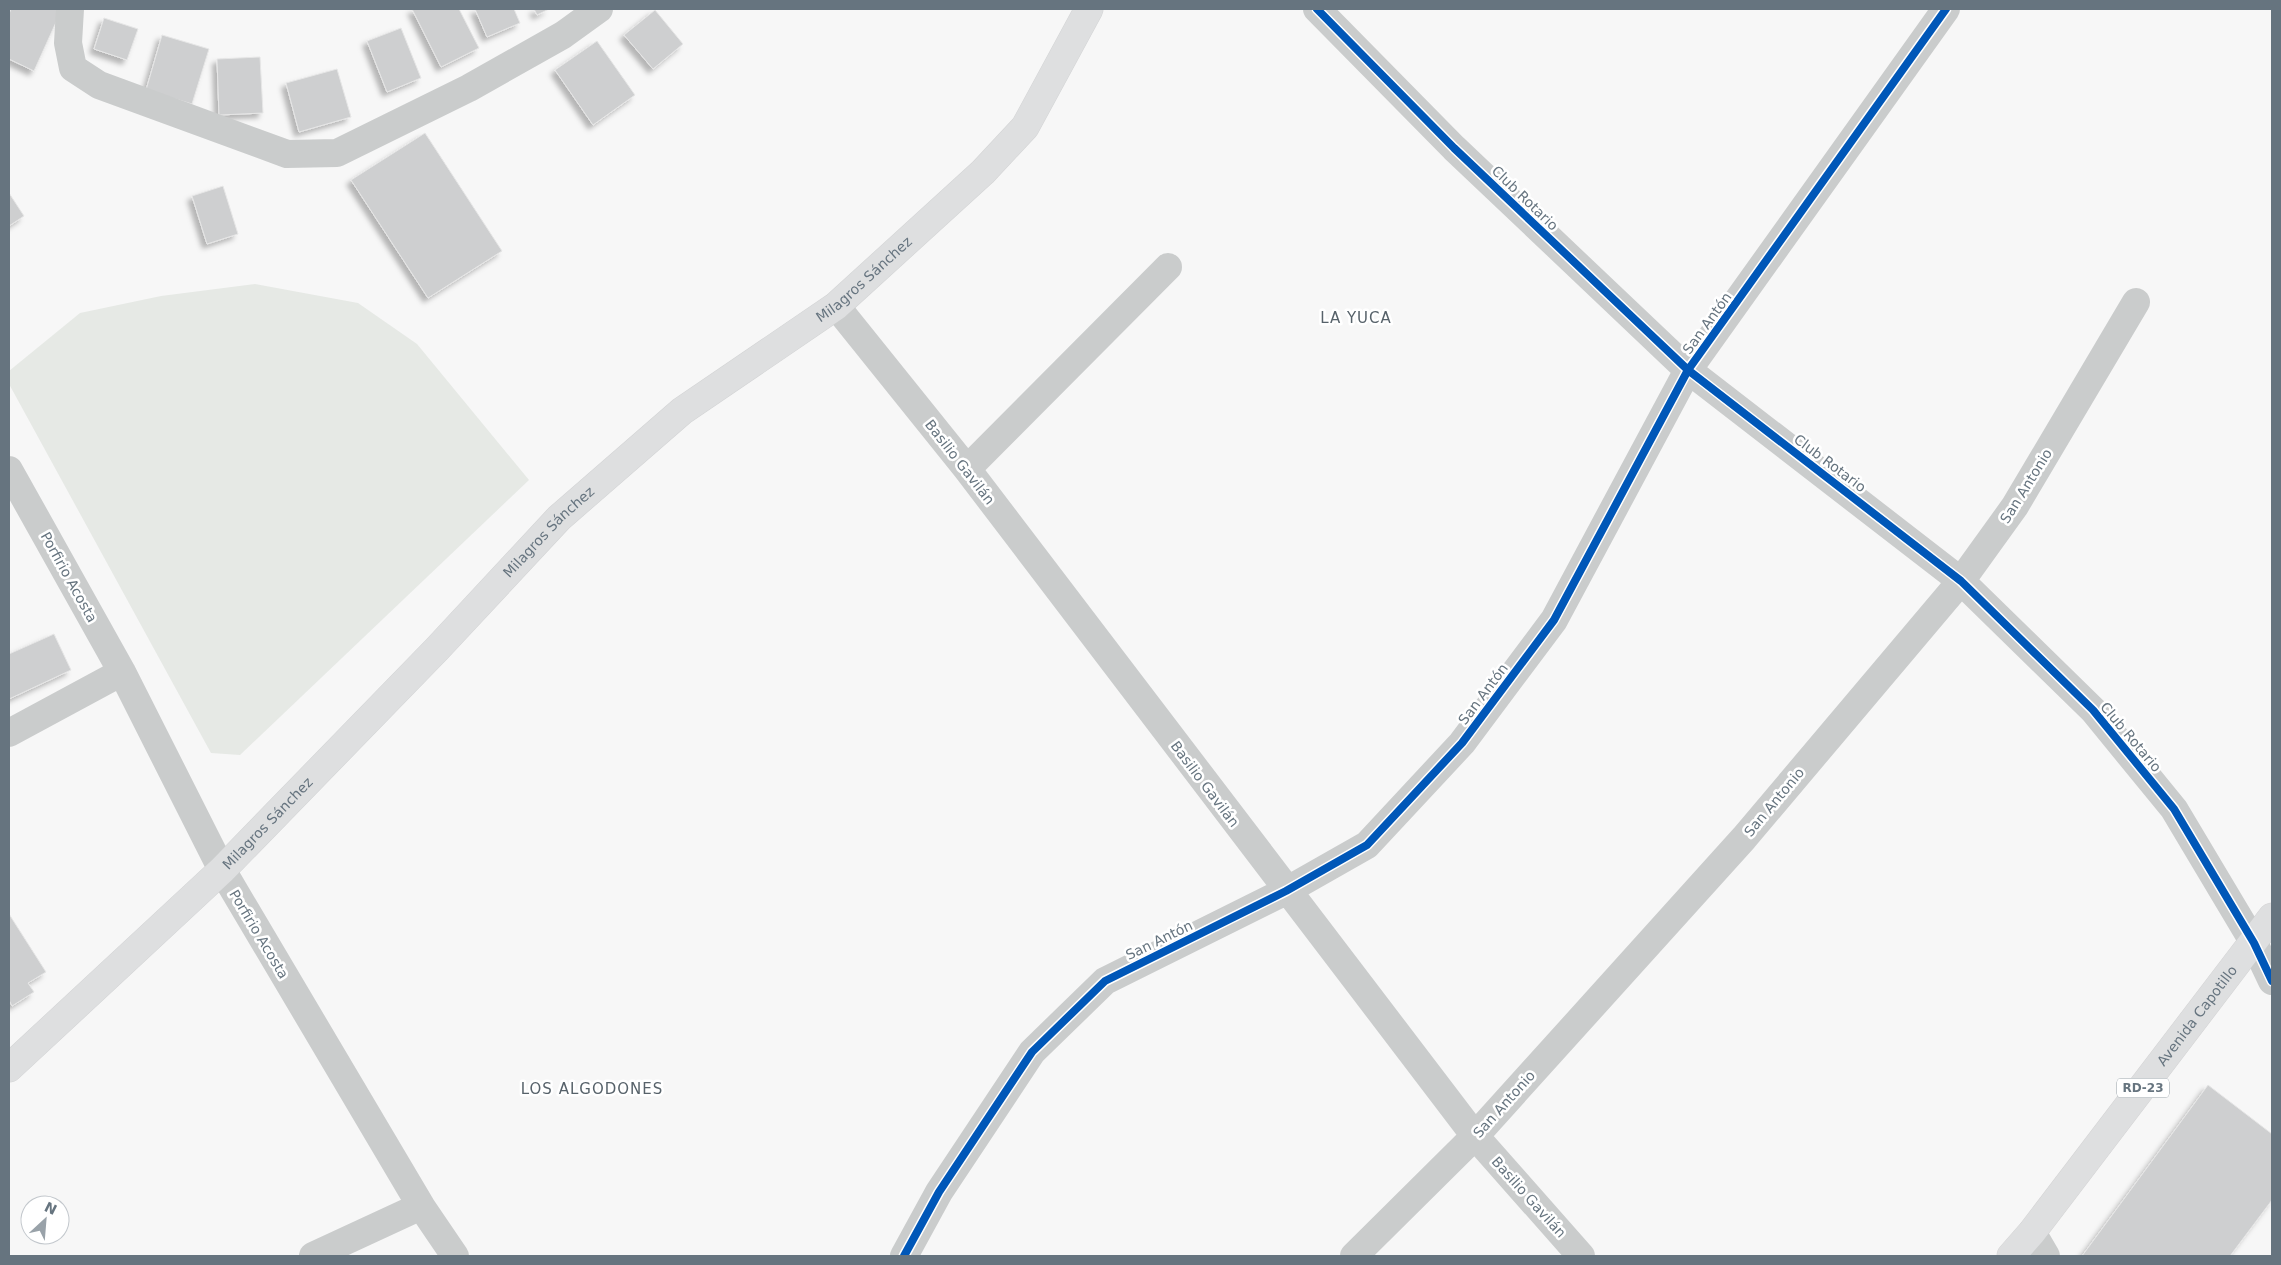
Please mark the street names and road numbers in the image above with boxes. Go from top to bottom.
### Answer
street label: Club Rotario [1489,162,1561,234]
street label: Milagros Sánchez [813,233,915,325]
street label: San Antón [1679,289,1735,357]
street label: Basilio Gavilán [922,416,998,508]
street label: Club Rotario [1791,431,1869,495]
street label: San Antonio [1997,446,2055,526]
street label: Milagros Sánchez [500,483,597,581]
street label: Porfirio Acosta [38,529,100,625]
street label: San Antón [1455,660,1511,728]
street label: Club Rotario [2097,699,2165,775]
street label: Basilio Gavilán [1168,738,1242,830]
street label: San Antonio [1741,764,1807,840]
street label: Milagros Sánchez [219,774,316,873]
street label: Porfirio Acosta [226,887,292,981]
street label: San Antón [1123,917,1195,963]
street label: Avenida Capotillo [2154,962,2240,1069]
street label: San Antonio [1470,1067,1538,1141]
road number: RD-23 [2117,1078,2169,1098]
street label: Basilio Gavilán [1489,1153,1569,1241]

